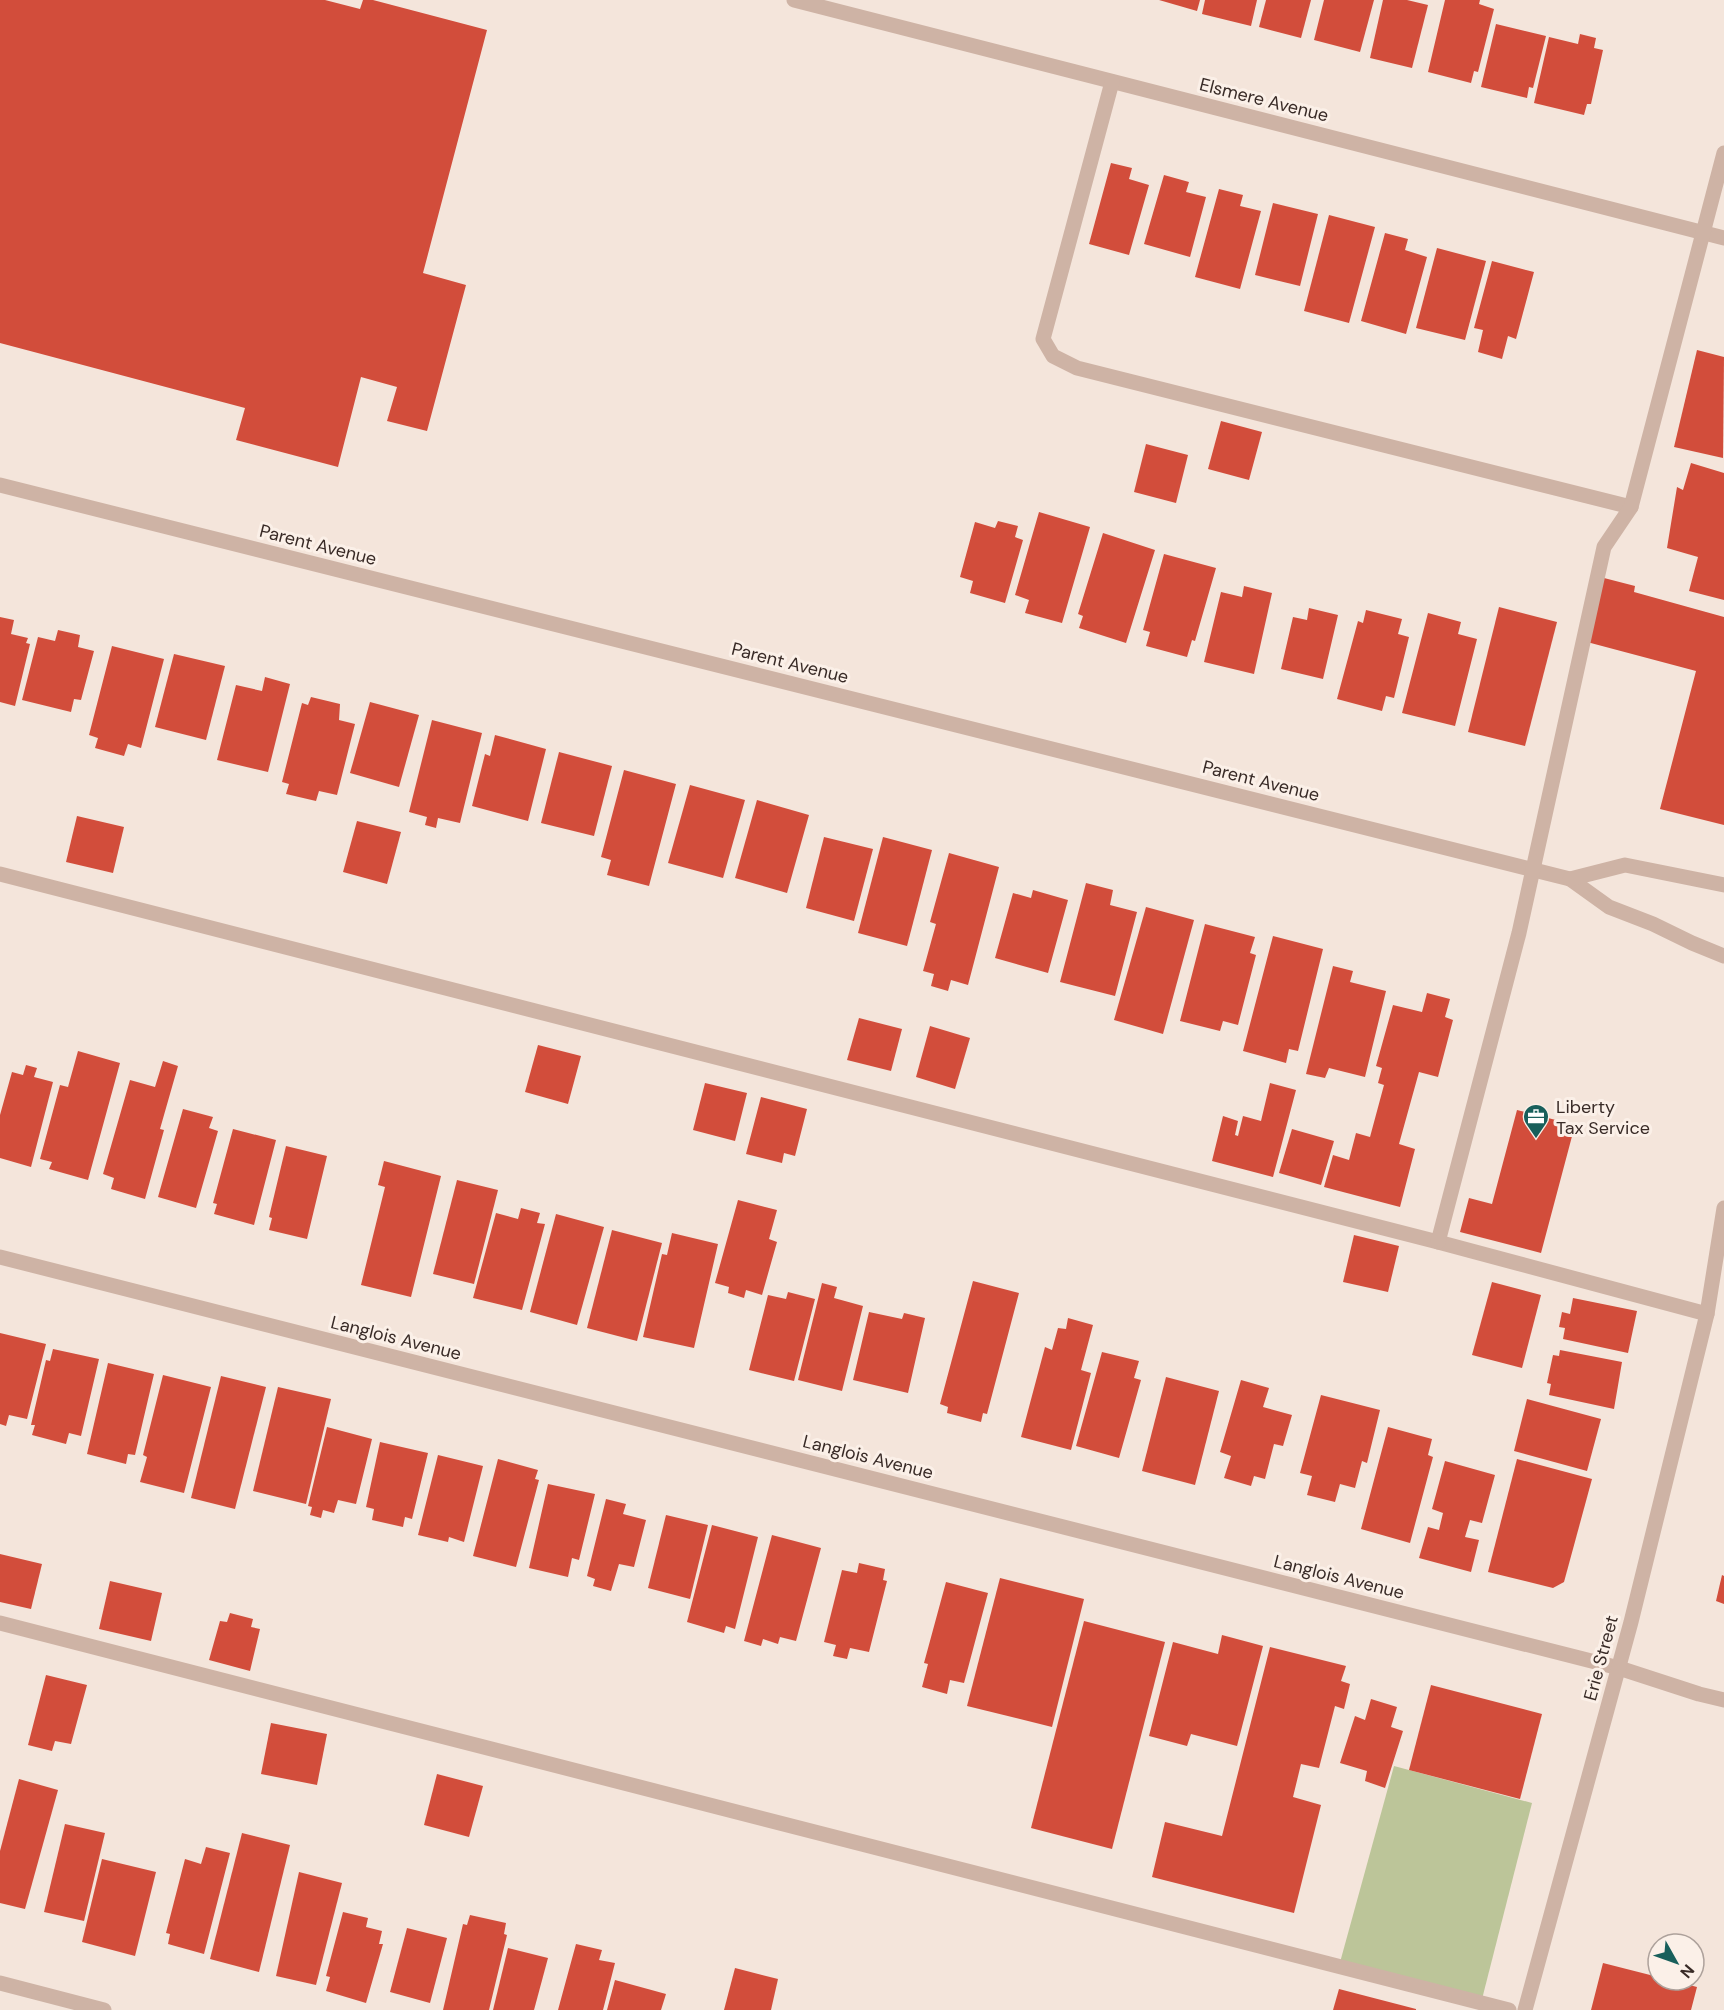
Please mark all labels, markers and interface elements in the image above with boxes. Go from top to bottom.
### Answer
street label: Elsmere Avenue [1197,72,1331,128]
street label: Parent Avenue [257,519,379,571]
street label: Parent Avenue [729,637,851,689]
street label: Parent Avenue [1200,755,1322,807]
place label: Liberty Tax Service [1556,1095,1650,1140]
office icon: Liberty Tax Service [1521,1102,1551,1140]
street label: Langlois Avenue [328,1310,464,1366]
street label: Langlois Avenue [800,1429,936,1485]
street label: Langlois Avenue [1271,1549,1407,1605]
street label: Erie Street [1578,1613,1624,1703]
north arrow [1646,1932,1706,1992]
text: N [1675,1960,1699,1983]

